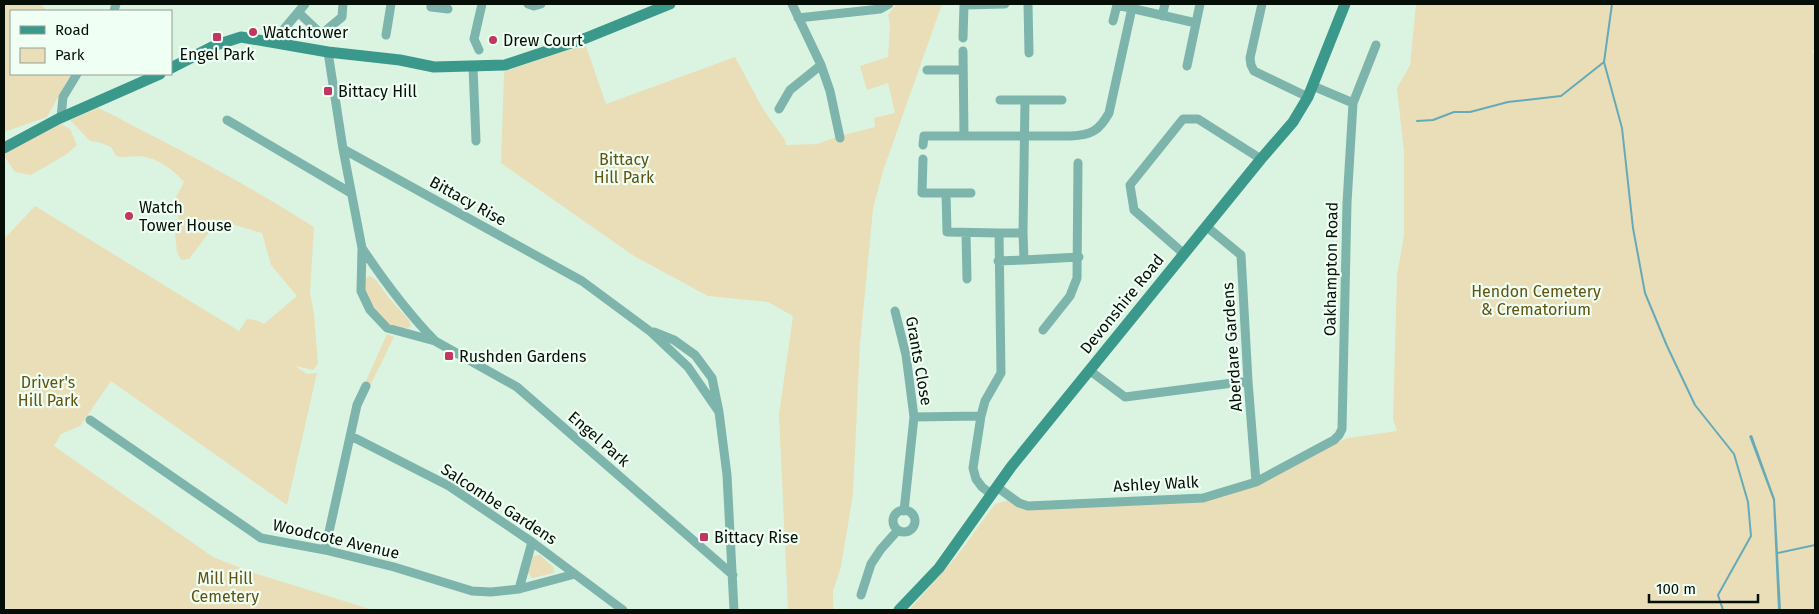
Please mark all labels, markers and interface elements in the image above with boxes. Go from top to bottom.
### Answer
legend [10,10,172,75]
text: Road [55,21,90,39]
place label: Watchtower [263,23,349,42]
marker: Watchtower [247,26,259,38]
marker: Engel Park [211,31,223,43]
place label: Drew Court [503,31,583,50]
marker: Drew Court [487,34,499,46]
place label: Engel Park [180,45,255,64]
text: Park [55,46,85,64]
place label: Bittacy Hill [338,82,417,101]
marker: Bittacy Hill [322,85,334,97]
park label: Bittacy Hill Park [594,150,655,187]
street label: Bittacy Rise [426,172,510,230]
place label: Watch Tower House [139,198,232,235]
street label: Oakhampton Road [1320,202,1342,336]
marker: Watch Tower House [123,210,135,222]
street label: Devonshire Road [1076,250,1168,358]
street label: Aberdare Gardens [1218,282,1246,412]
park label: Hendon Cemetery & Crematorium [1471,282,1601,319]
street label: Grants Close [902,315,936,407]
place label: Rushden Gardens [459,347,586,366]
marker: Rushden Gardens [443,350,455,362]
park label: Driver's Hill Park [18,373,79,410]
street label: Engel Park [564,407,634,471]
street label: Salcombe Gardens [437,459,561,549]
street label: Ashley Walk [1113,472,1200,496]
street label: Woodcote Avenue [271,515,401,563]
place label: Bittacy Rise [714,528,799,547]
marker: Bittacy Rise [698,531,710,543]
park label: Mill Hill Cemetery [191,569,259,606]
scale bar [1649,572,1758,604]
text: 100 m [1656,580,1696,598]

